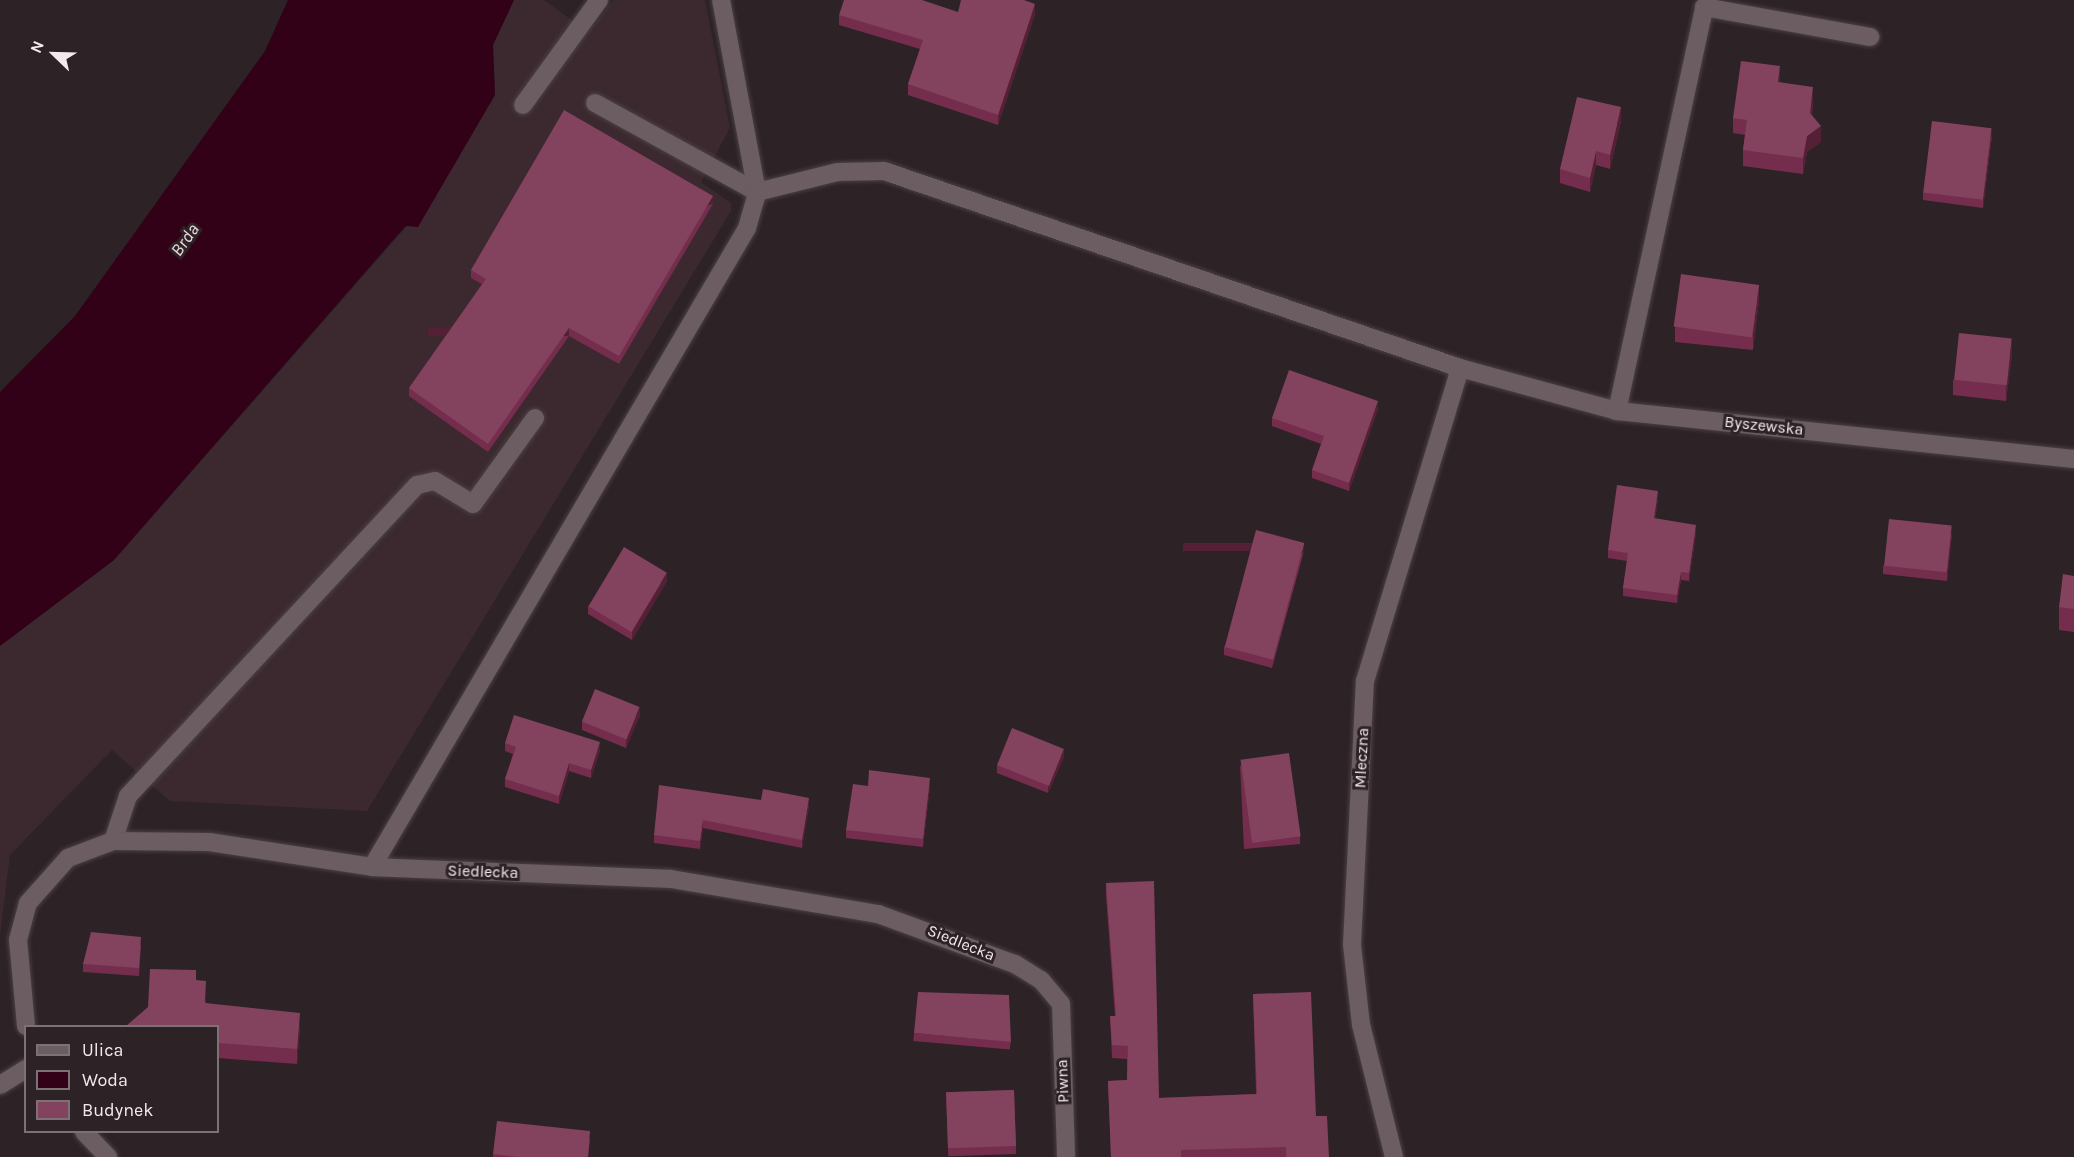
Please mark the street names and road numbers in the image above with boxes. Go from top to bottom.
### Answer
street label: Byszewska [1723,412,1805,440]
street label: Mleczna [1351,727,1373,789]
street label: Siedlecka [447,861,519,883]
street label: Siedlecka [925,921,997,965]
street label: Piwna [1053,1059,1073,1103]

